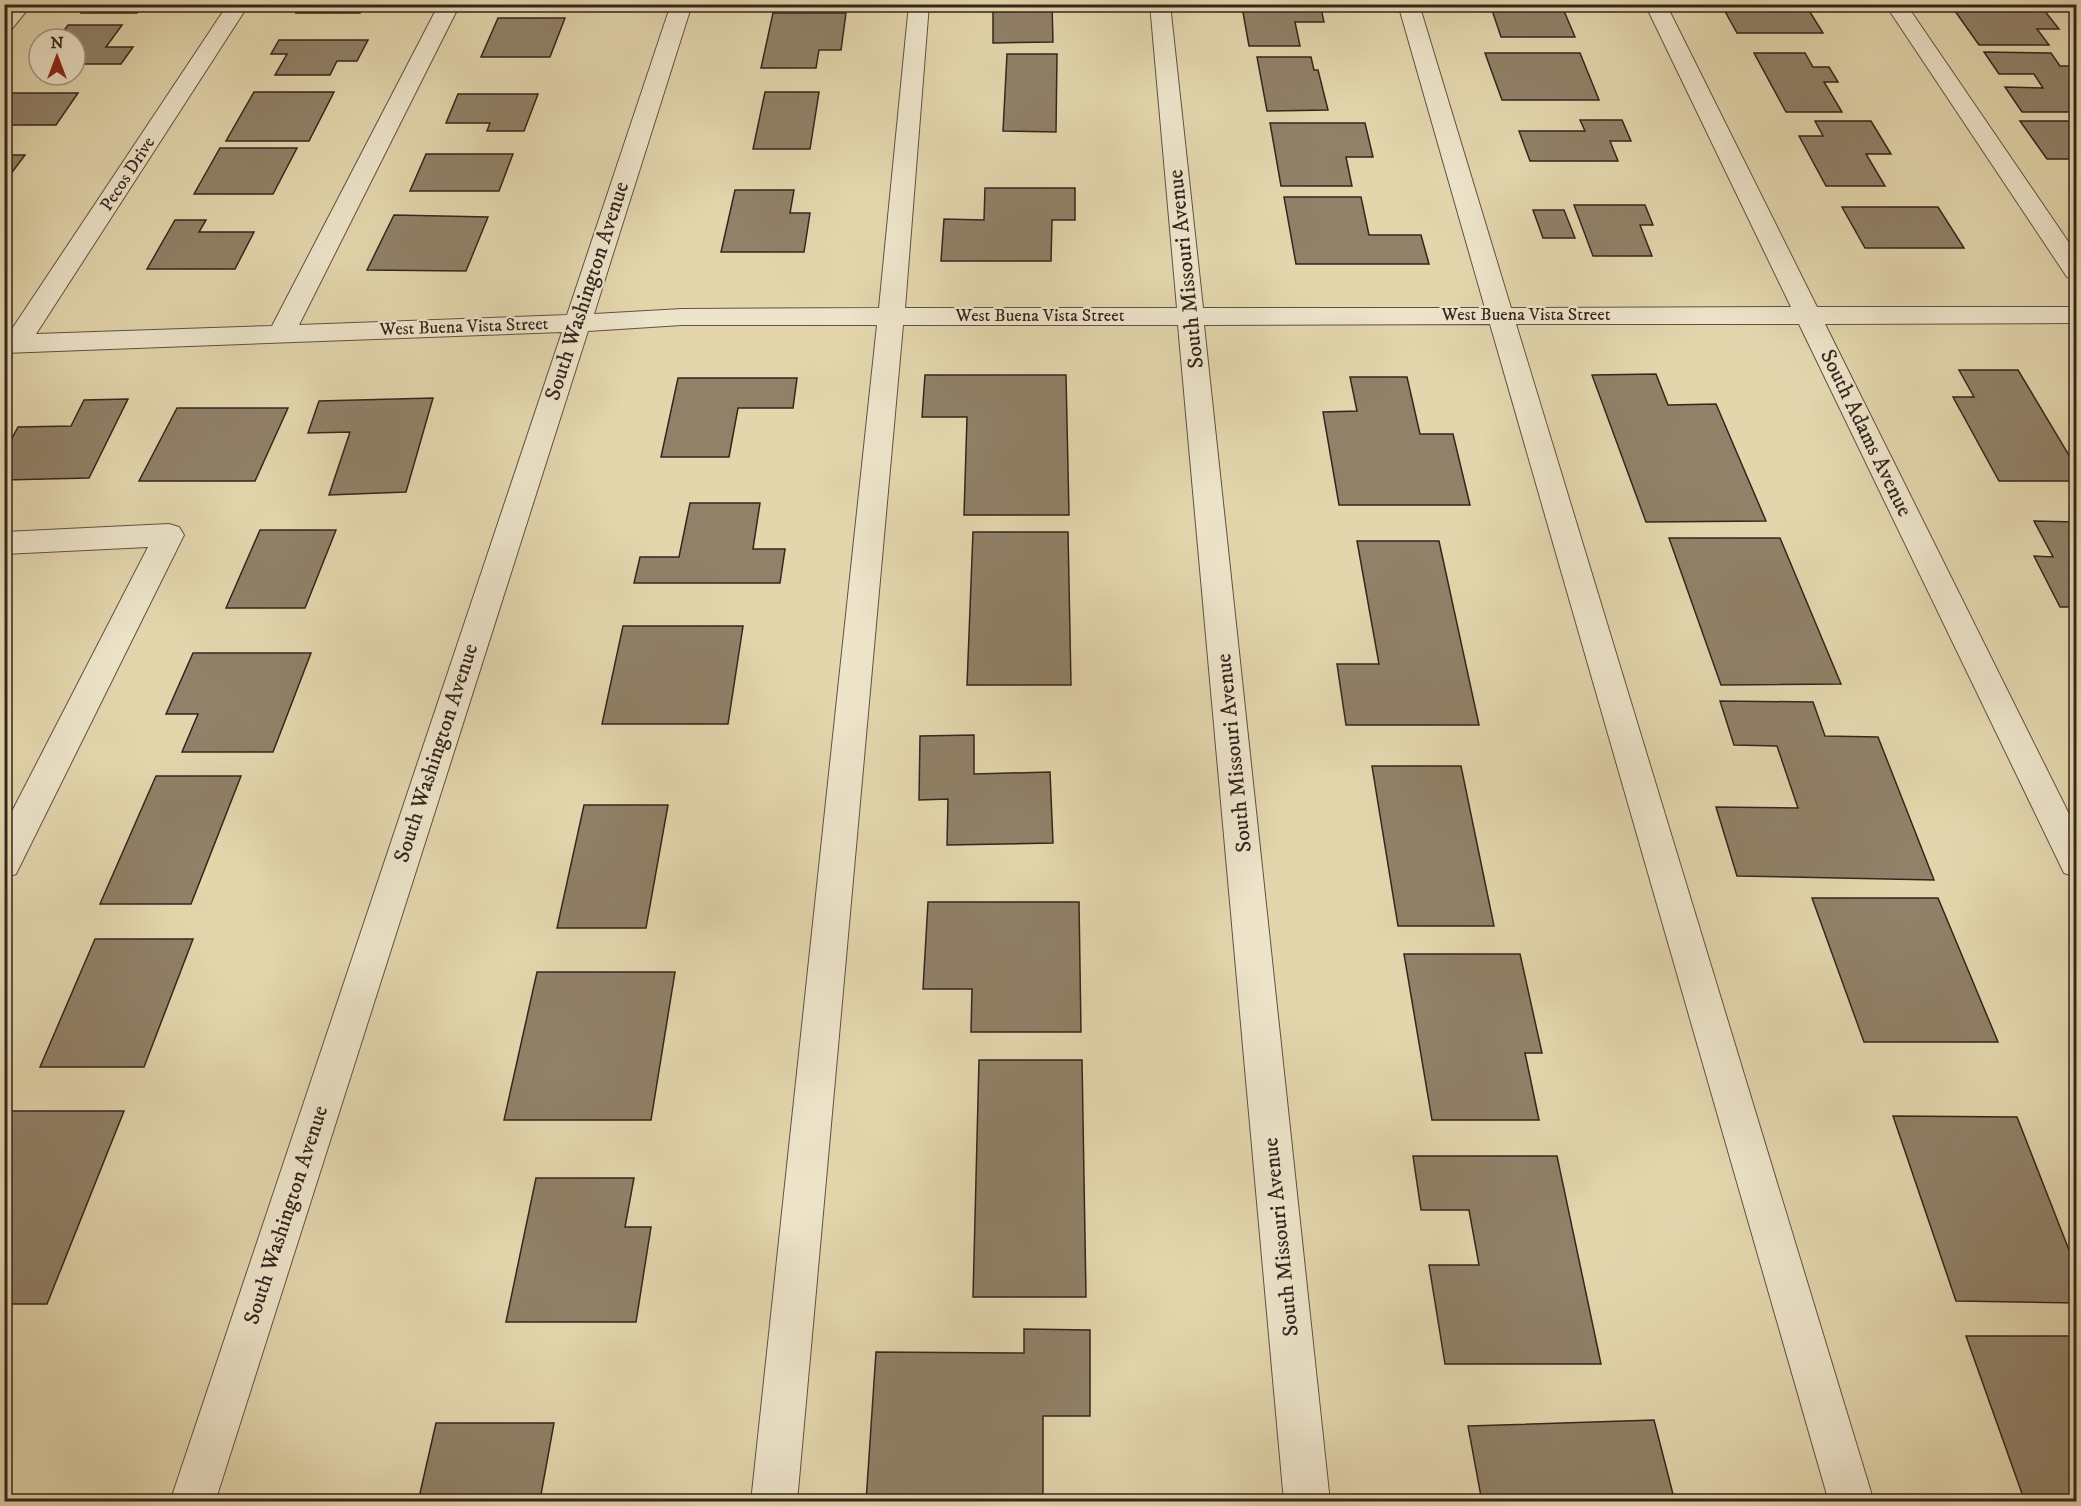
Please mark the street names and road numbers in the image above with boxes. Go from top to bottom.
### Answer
street label: Pecos Drive [96,133,160,215]
street label: South Missouri Avenue [1162,168,1210,370]
street label: South Washington Avenue [539,178,635,404]
street label: West Buena Vista Street [1441,304,1611,326]
street label: West Buena Vista Street [955,305,1125,327]
street label: West Buena Vista Street [378,313,549,341]
street label: South Adams Avenue [1814,345,1918,521]
street label: South Washington Avenue [388,640,484,866]
street label: South Missouri Avenue [1210,652,1258,854]
street label: South Washington Avenue [238,1102,334,1328]
street label: South Missouri Avenue [1257,1136,1305,1338]

